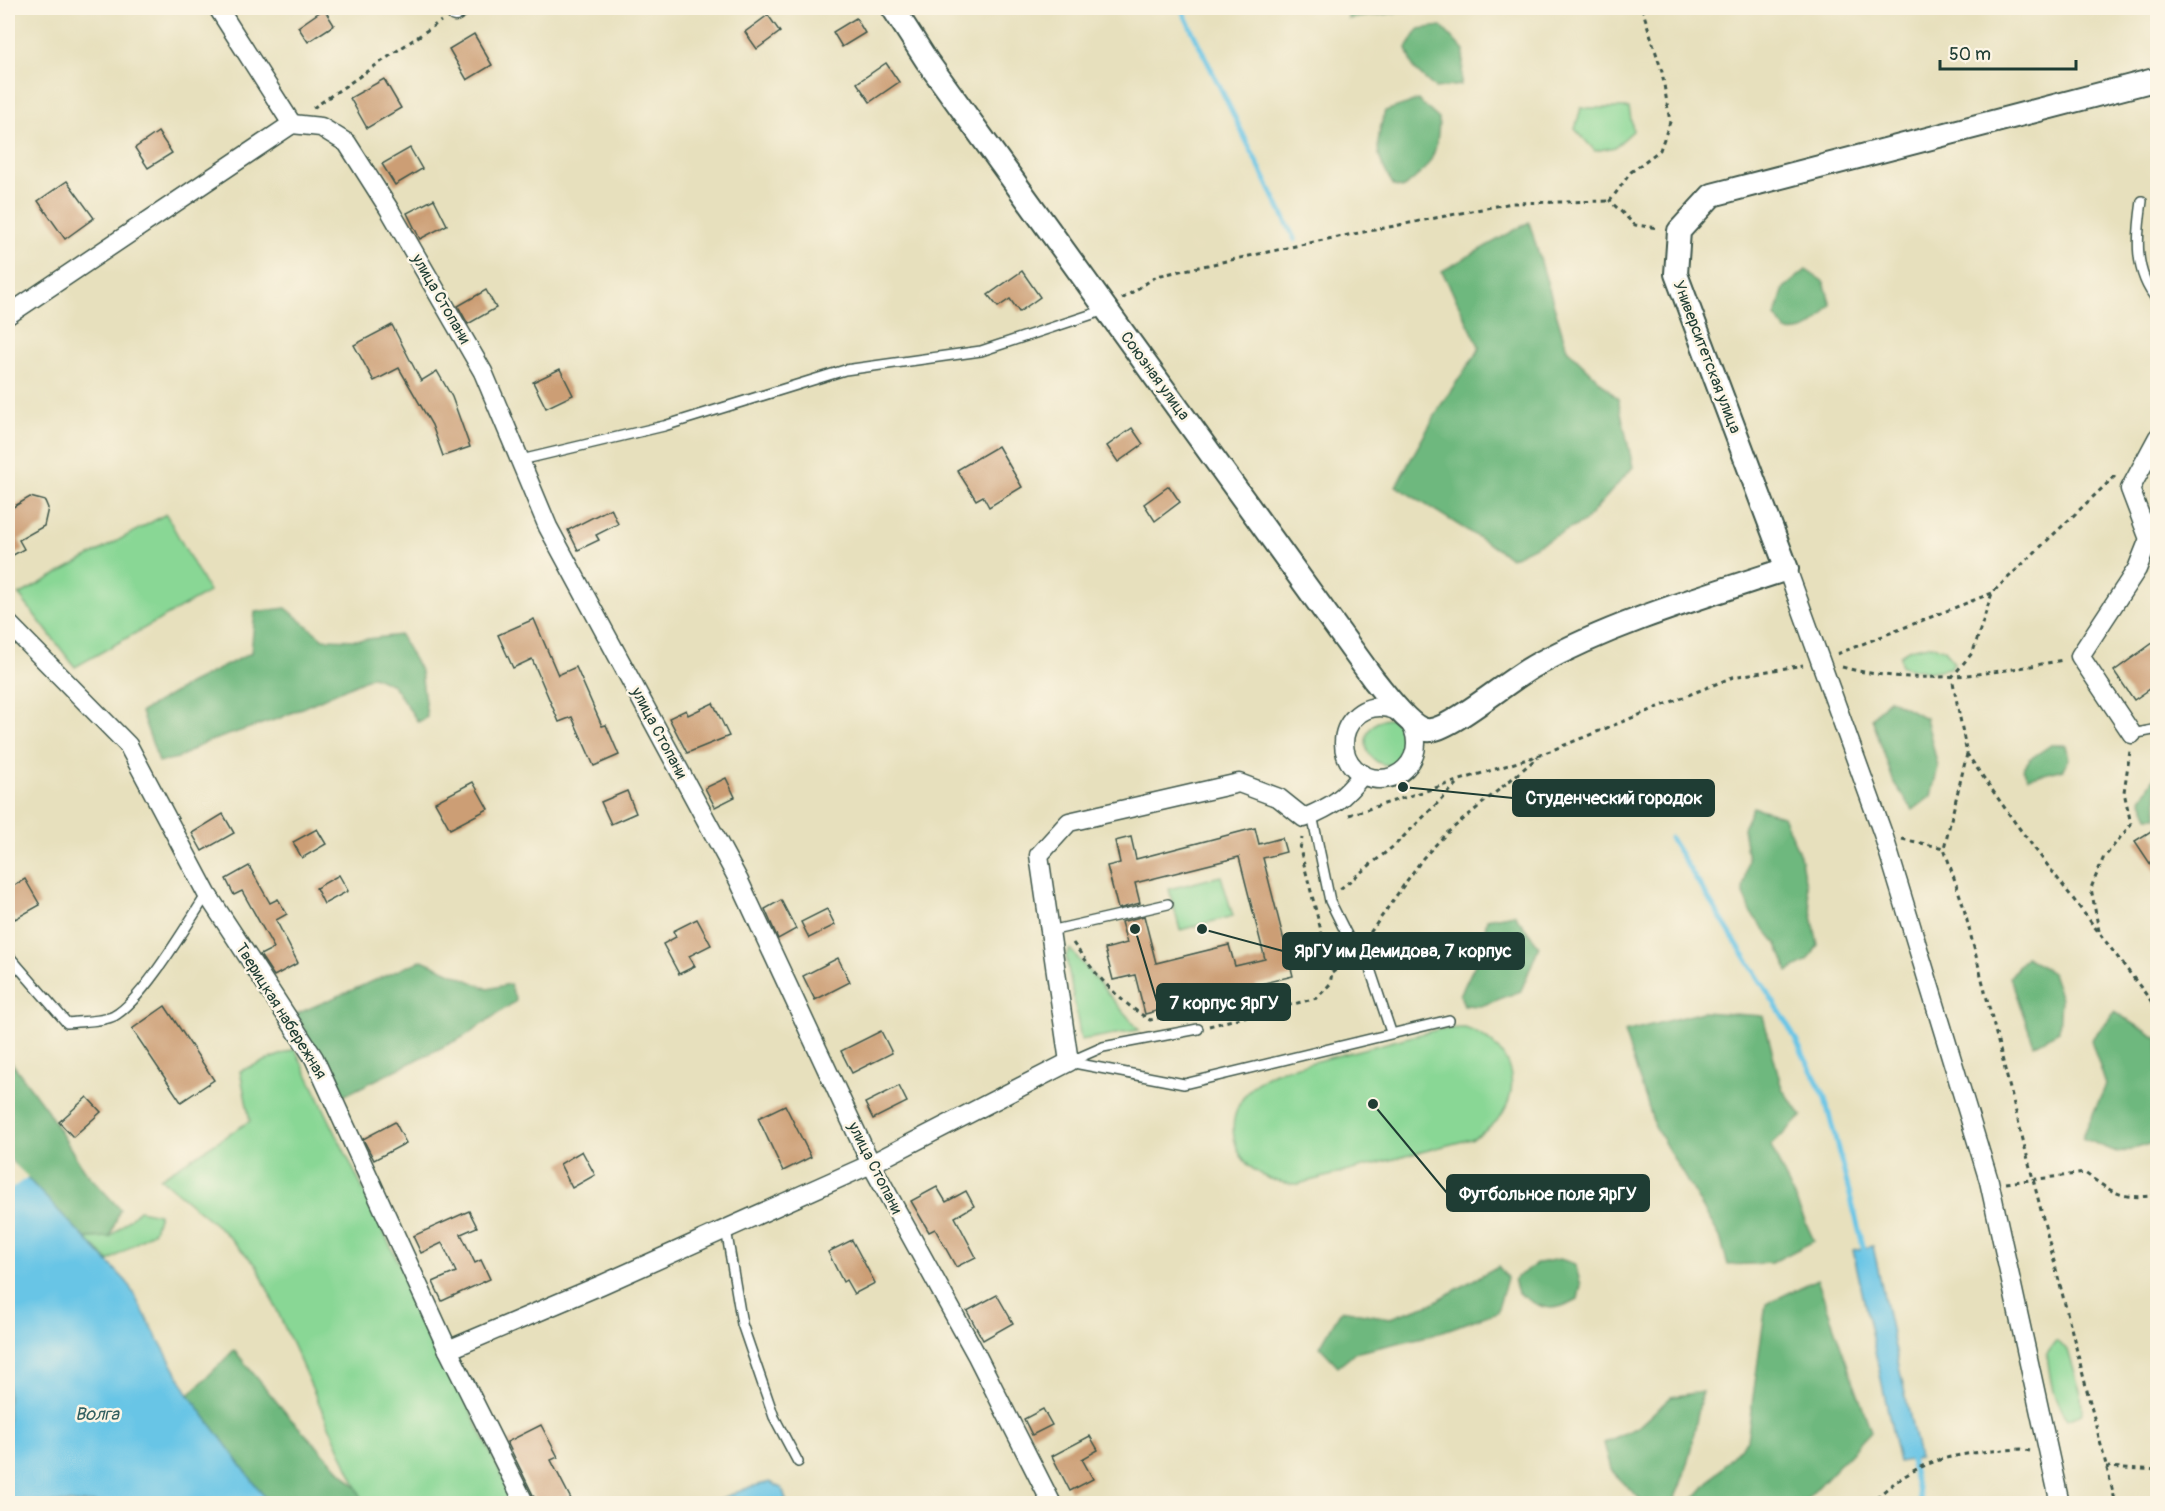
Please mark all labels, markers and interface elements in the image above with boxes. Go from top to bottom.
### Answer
scale bar [1940,33,2076,71]
text: 50 m [1949,43,1991,66]
street label: улица Стопани [407,250,475,348]
street label: Университетская улица [1669,278,1745,436]
street label: Союзная улица [1116,328,1194,424]
street label: улица Стопани [626,683,691,782]
callout: Студенческий городок [1513,780,1714,816]
text: Студенческий городок [1525,787,1703,810]
callout: ЯрГУ им Демидова, 7 корпус [1283,933,1524,969]
street label: Тверицкая набережная [231,939,331,1083]
text: ЯрГУ им Демидова, 7 корпус [1294,940,1512,963]
callout: 7 корпус ЯрГУ [1157,984,1290,1020]
text: 7 корпус ЯрГУ [1169,992,1279,1015]
street label: улица Стопани [843,1118,907,1217]
callout: Футбольное поле ЯрГУ [1447,1175,1649,1211]
text: Футбольное поле ЯрГУ [1458,1183,1637,1206]
water label: Волга [75,1403,121,1426]

